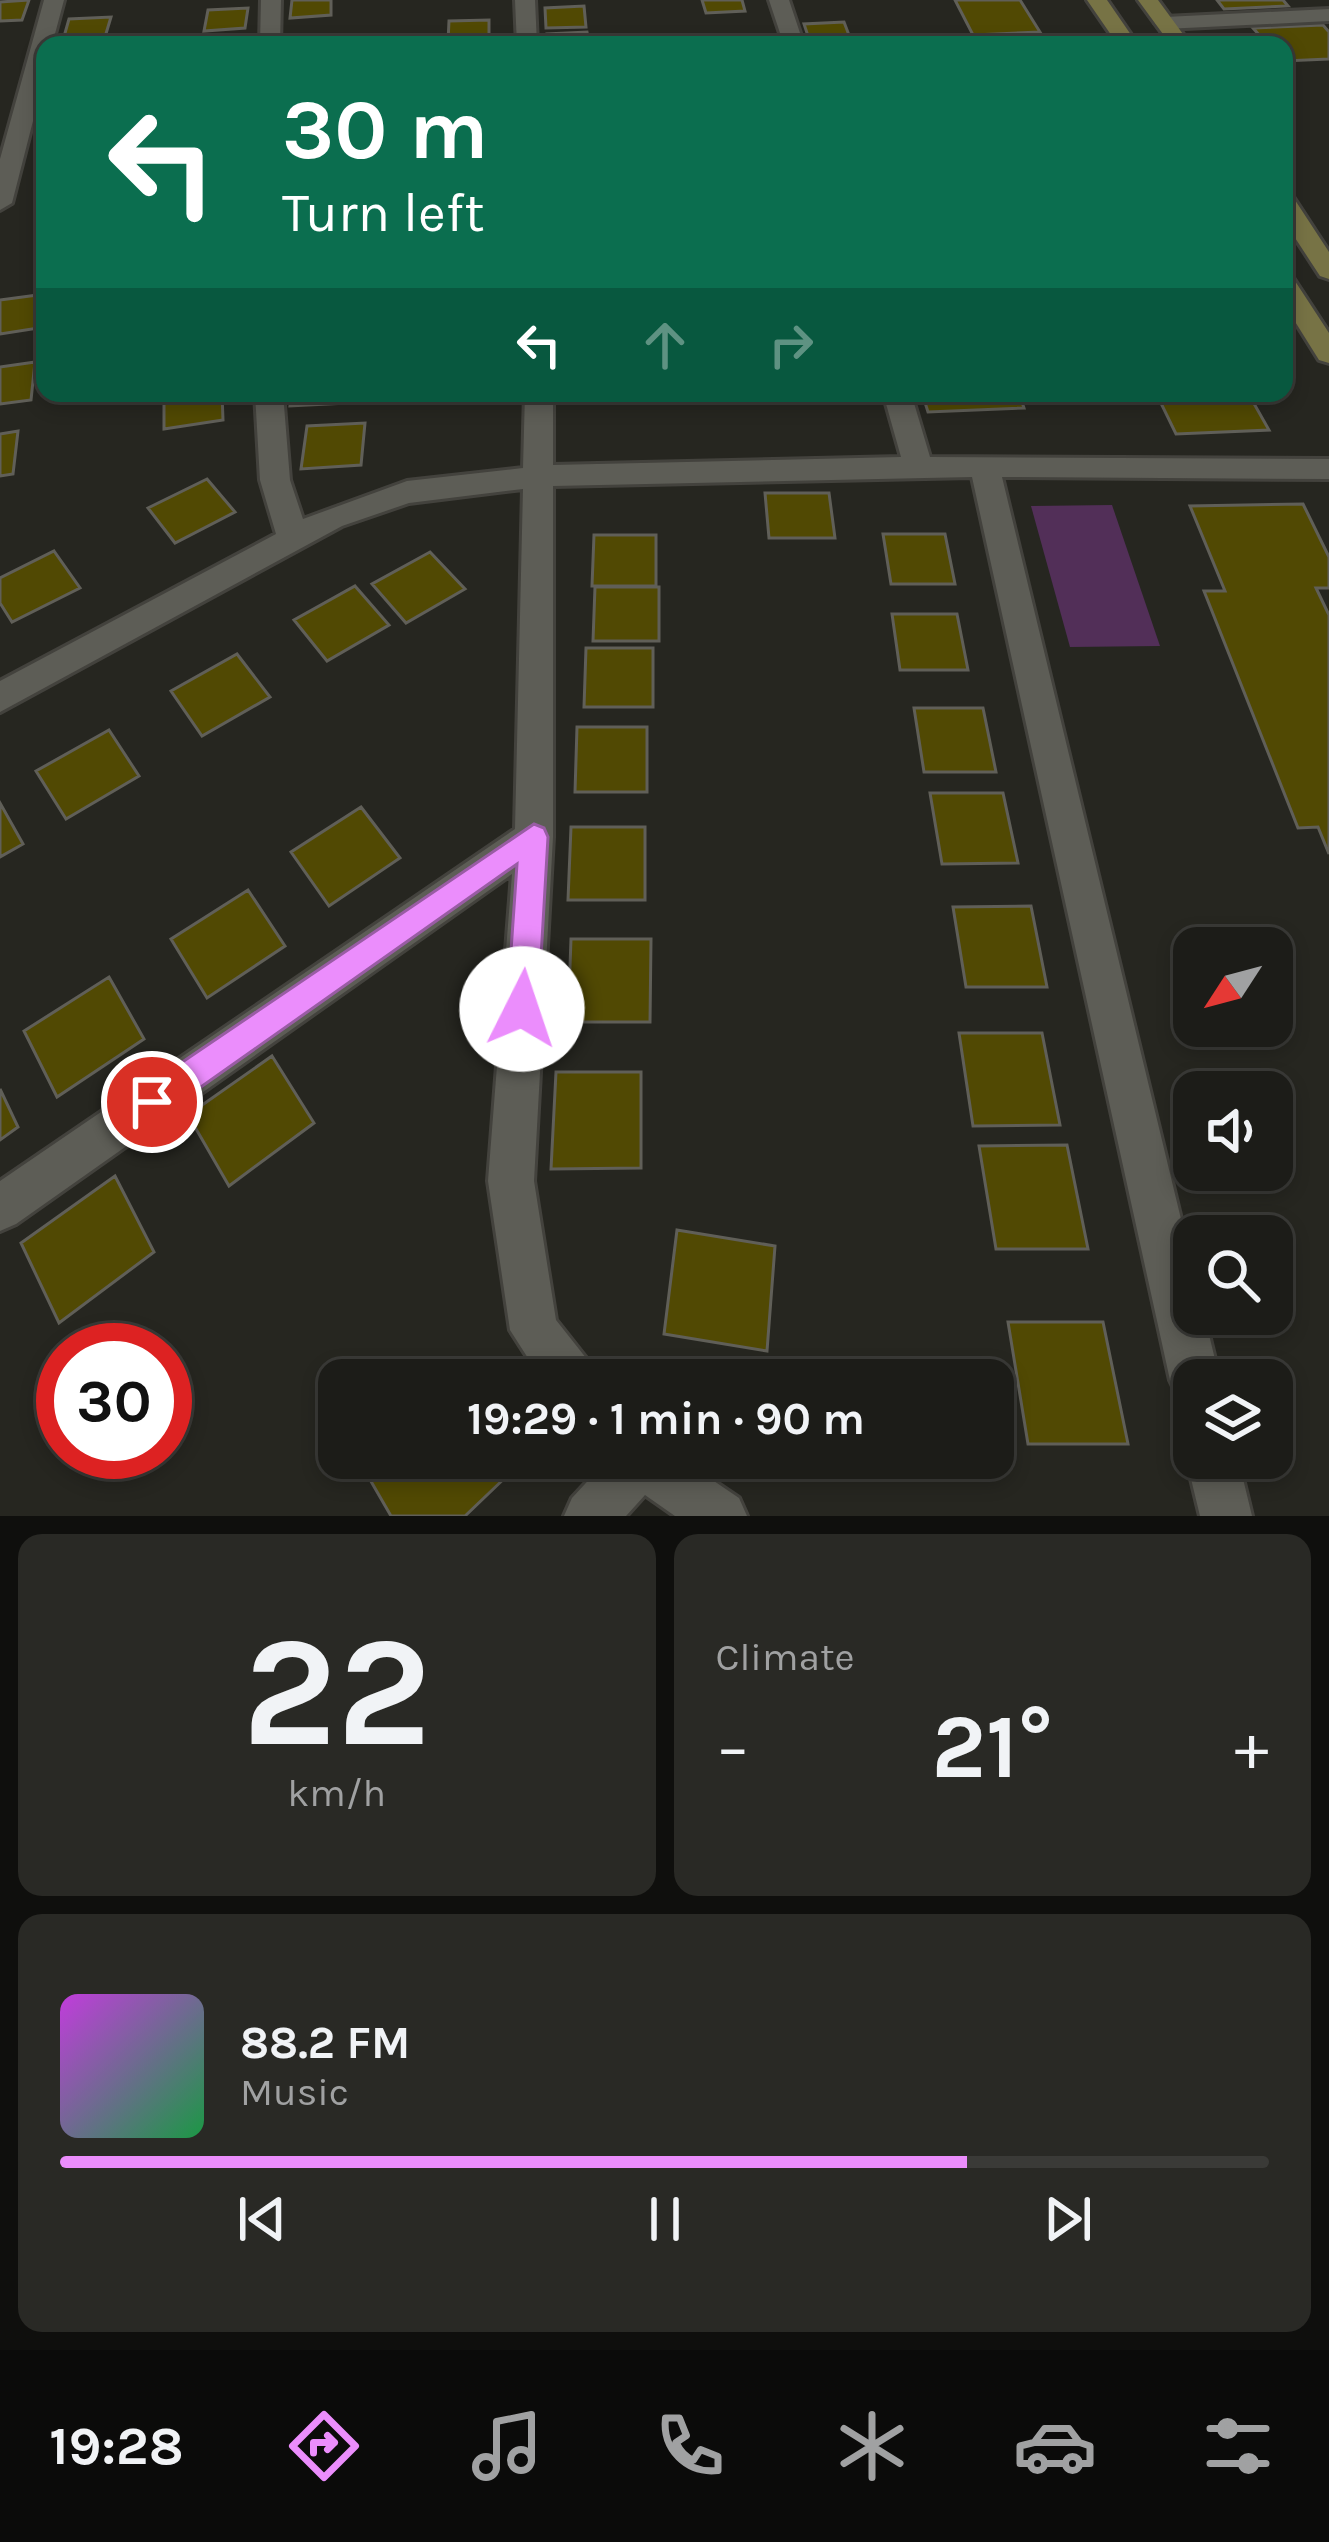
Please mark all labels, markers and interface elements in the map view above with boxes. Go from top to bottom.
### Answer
text: 30 m [282,81,488,179]
icon: left [84,84,240,240]
text: Turn left [282,181,485,245]
icon: left [506,312,572,378]
icon: ahead [632,312,698,378]
icon: right [758,312,824,378]
north arrow [1173,927,1293,1047]
map controls [1173,927,1293,1479]
position arrow [459,946,585,1072]
pin [101,1051,203,1153]
icon: arrive [119,1069,185,1135]
button: sound [1173,1071,1293,1191]
button: search [1173,1215,1293,1335]
speed limit sign: 30 [36,1323,192,1479]
button: layers [1173,1359,1293,1479]
text: 19:29 · 1 min · 90 m [467,1393,865,1445]
text: 22 [242,1601,431,1783]
text: Climate [716,1634,855,1680]
text: 21° [931,1694,1053,1800]
text: − [716,1708,750,1786]
text: + [1234,1708,1269,1786]
text: km/h [287,1770,386,1816]
text: 88.2 FM [240,2017,410,2069]
text: Music [240,2069,349,2115]
icon: previous [229,2186,295,2252]
icon: pause [632,2186,698,2252]
icon: next [1035,2186,1101,2252]
icon: directions [282,2404,366,2488]
icon: music [465,2404,549,2488]
icon: phone [648,2404,732,2488]
icon: climate [830,2404,914,2488]
icon: car [1013,2404,1097,2488]
icon: filters [1196,2404,1280,2488]
text: 19:28 [49,2414,184,2478]

